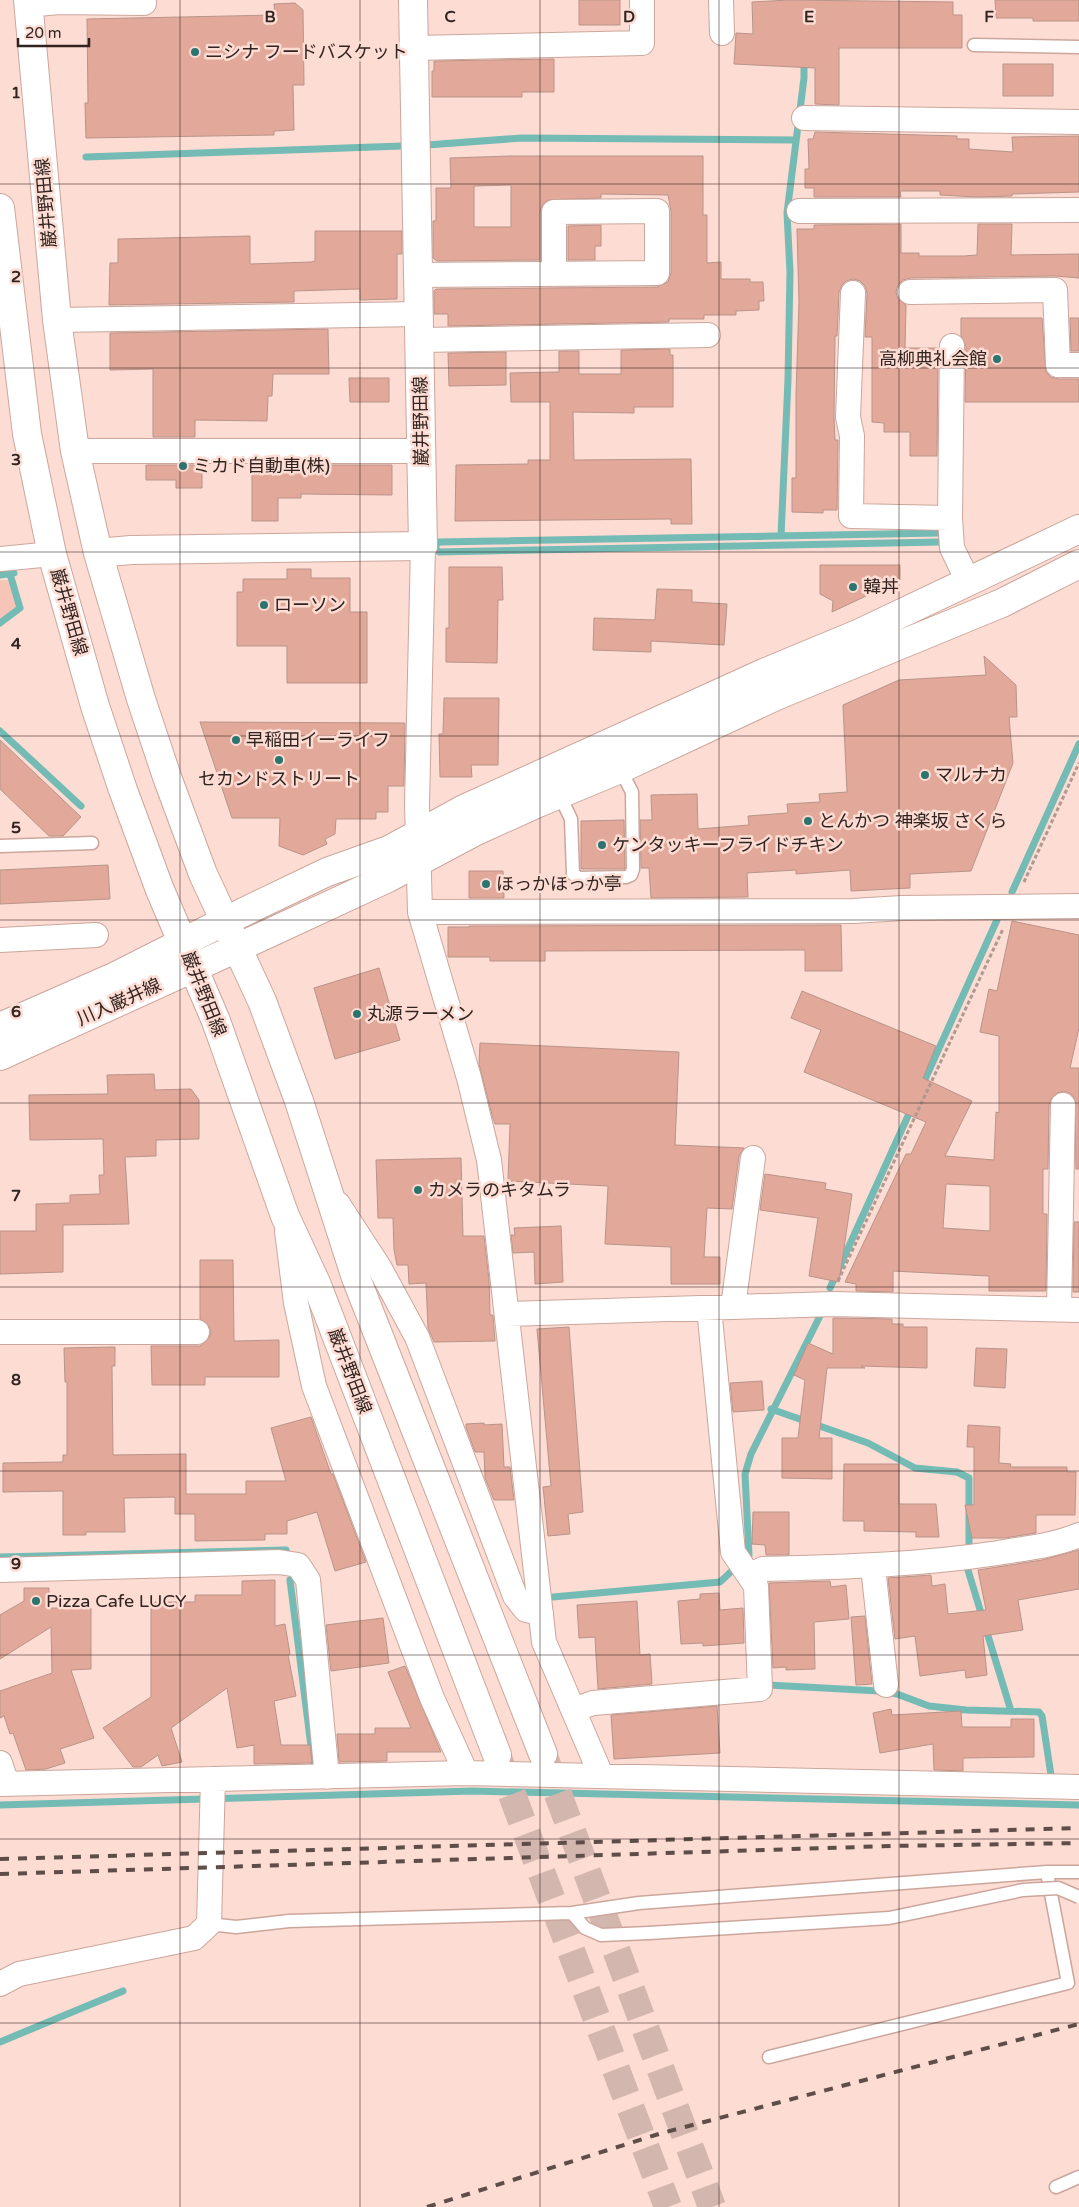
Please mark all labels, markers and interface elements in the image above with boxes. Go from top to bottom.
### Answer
text: B [264,7,276,27]
text: C [444,7,456,27]
text: D [623,7,635,27]
text: E [804,7,814,27]
text: F [984,7,994,27]
scale bar [18,15,89,47]
text: 20 m [25,24,62,42]
place label: ニシナ フードバスケット [205,41,408,63]
marker: ニシナ フードバスケット [189,46,201,58]
text: 1 [11,83,21,103]
street label: 巌井野田線 [31,157,61,249]
text: 2 [11,267,21,287]
place label: 高柳典礼会館 [879,348,987,370]
marker: 高柳典礼会館 [991,353,1003,365]
street label: 巌井野田線 [409,376,433,466]
text: 3 [11,450,21,470]
place label: ミカド自動車(株) [193,455,330,477]
marker: ミカド自動車(株) [177,460,189,472]
street label: 巌井野田線 [46,566,92,658]
place label: 韓丼 [863,576,899,598]
marker: 韓丼 [847,581,859,593]
place label: ローソン [274,594,346,616]
marker: ローソン [258,599,270,611]
text: 4 [11,634,21,654]
place label: 早稲田イーライフ [246,729,390,751]
marker: 早稲田イーライフ [230,734,242,746]
marker: セカンドストリート [273,754,285,766]
place label: マルナカ [935,764,1007,786]
place label: セカンドストリート [198,768,360,790]
marker: マルナカ [919,769,931,781]
place label: とんかつ 神楽坂 さくら [818,810,1007,832]
marker: とんかつ 神楽坂 さくら [802,815,814,827]
text: 5 [11,818,21,838]
place label: ケンタッキーフライドチキン [612,834,844,856]
marker: ケンタッキーフライドチキン [596,839,608,851]
place label: ほっかほっか亭 [496,873,622,895]
marker: ほっかほっか亭 [480,878,492,890]
street label: 巌井野田線 [177,948,231,1040]
street label: 川入巌井線 [73,974,165,1030]
text: 6 [11,1002,21,1022]
place label: 丸源ラーメン [367,1003,474,1025]
marker: 丸源ラーメン [351,1008,363,1020]
place label: カメラのキタムラ [428,1179,571,1201]
marker: カメラのキタムラ [412,1184,424,1196]
text: 7 [11,1186,21,1206]
street label: 巌井野田線 [324,1325,376,1417]
text: 8 [11,1370,21,1390]
text: 9 [11,1554,21,1574]
place label: Pizza Cafe LUCY [46,1590,187,1612]
marker: Pizza Cafe LUCY [30,1595,42,1607]

